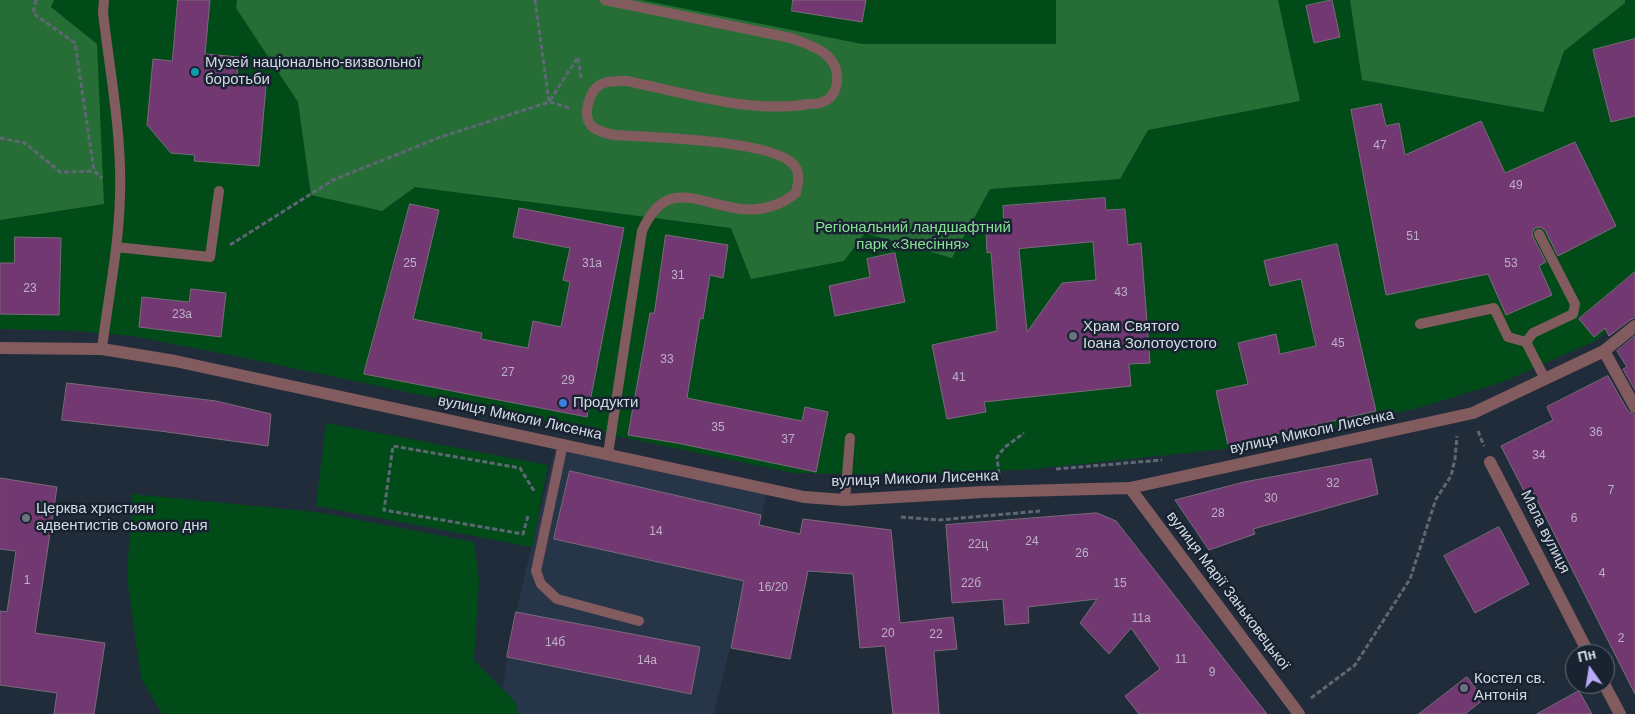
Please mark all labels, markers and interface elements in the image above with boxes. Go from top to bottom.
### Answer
place label: Музей національно-визвольної боротьби [205,54,421,89]
marker: Музей національно-визвольної боротьби [189,66,201,78]
house number: 47 [1373,139,1387,153]
house number: 49 [1509,179,1523,193]
park label: Регіональний ландшафтний парк «Знесіння» [815,219,1011,254]
house number: 51 [1406,230,1420,244]
house number: 25 [403,257,417,271]
house number: 31а [582,257,602,271]
house number: 53 [1504,257,1518,271]
house number: 31 [671,269,685,283]
house number: 23 [23,282,37,296]
house number: 43 [1114,286,1128,300]
house number: 23а [172,308,192,322]
place label: Храм Святого Іоана Золотоустого [1083,318,1217,353]
marker: Храм Святого Іоана Золотоустого [1067,330,1079,342]
house number: 45 [1331,337,1345,351]
house number: 33 [660,353,674,367]
house number: 27 [501,366,515,380]
house number: 41 [952,371,966,385]
house number: 29 [561,374,575,388]
street label: вулиця Миколи Лисенка [436,392,604,444]
place label: Продукти [573,394,638,412]
marker: Продукти [557,397,569,409]
street label: вулиця Миколи Лисенка [1228,406,1396,458]
house number: 35 [711,421,725,435]
house number: 36 [1589,426,1603,440]
house number: 37 [781,433,795,447]
house number: 34 [1532,449,1546,463]
street label: вулиця Миколи Лисенка [831,467,999,491]
house number: 32 [1326,477,1340,491]
house number: 7 [1608,484,1614,498]
street label: Мала вулиця [1516,487,1574,577]
house number: 30 [1264,492,1278,506]
place label: Церква християн адвентистів сьомого дня [36,500,208,535]
house number: 28 [1211,507,1225,521]
street label: вулиця Марії Заньковецької [1162,508,1294,674]
marker: Церква християн адвентистів сьомого дня [20,512,32,524]
house number: 6 [1571,512,1577,526]
house number: 14 [649,525,663,539]
house number: 24 [1025,535,1039,549]
house number: 22ц [968,538,988,552]
house number: 26 [1075,547,1089,561]
house number: 4 [1599,567,1605,581]
house number: 1 [24,574,30,588]
house number: 22б [961,577,981,591]
house number: 15 [1113,577,1127,591]
house number: 16/20 [758,581,788,595]
house number: 11а [1131,612,1151,626]
house number: 20 [881,627,895,641]
house number: 22 [929,628,943,642]
house number: 2 [1618,632,1624,646]
house number: 14б [545,636,565,650]
north arrow [1565,644,1615,694]
text: Пн [1576,645,1598,665]
house number: 11 [1175,653,1187,667]
house number: 14а [637,654,657,668]
house number: 9 [1209,666,1215,680]
place label: Костел св. Антонія [1474,670,1546,705]
marker: Костел св. Антонія [1458,682,1470,694]

